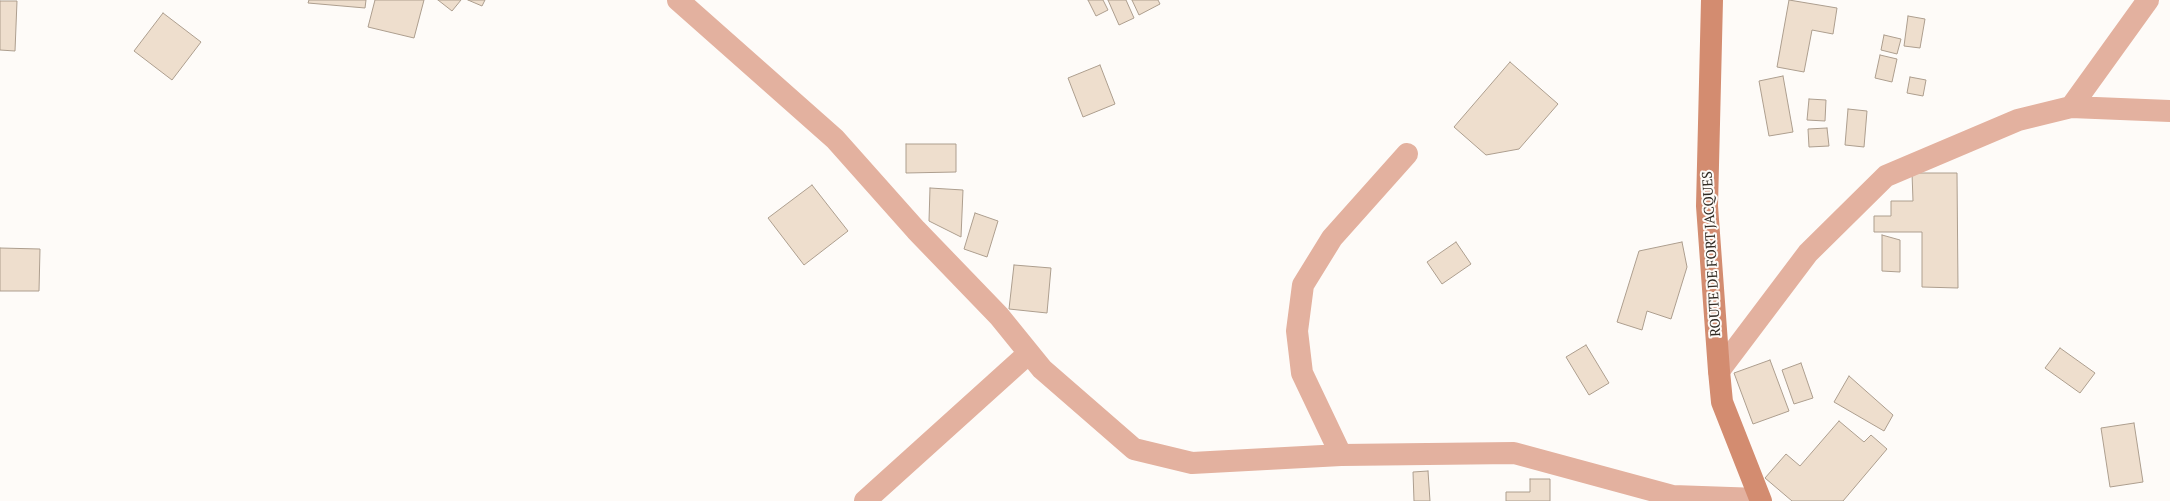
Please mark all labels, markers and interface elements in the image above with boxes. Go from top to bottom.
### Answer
street label: ROUTE DE FORT JACQUES [1699,171,1725,337]

